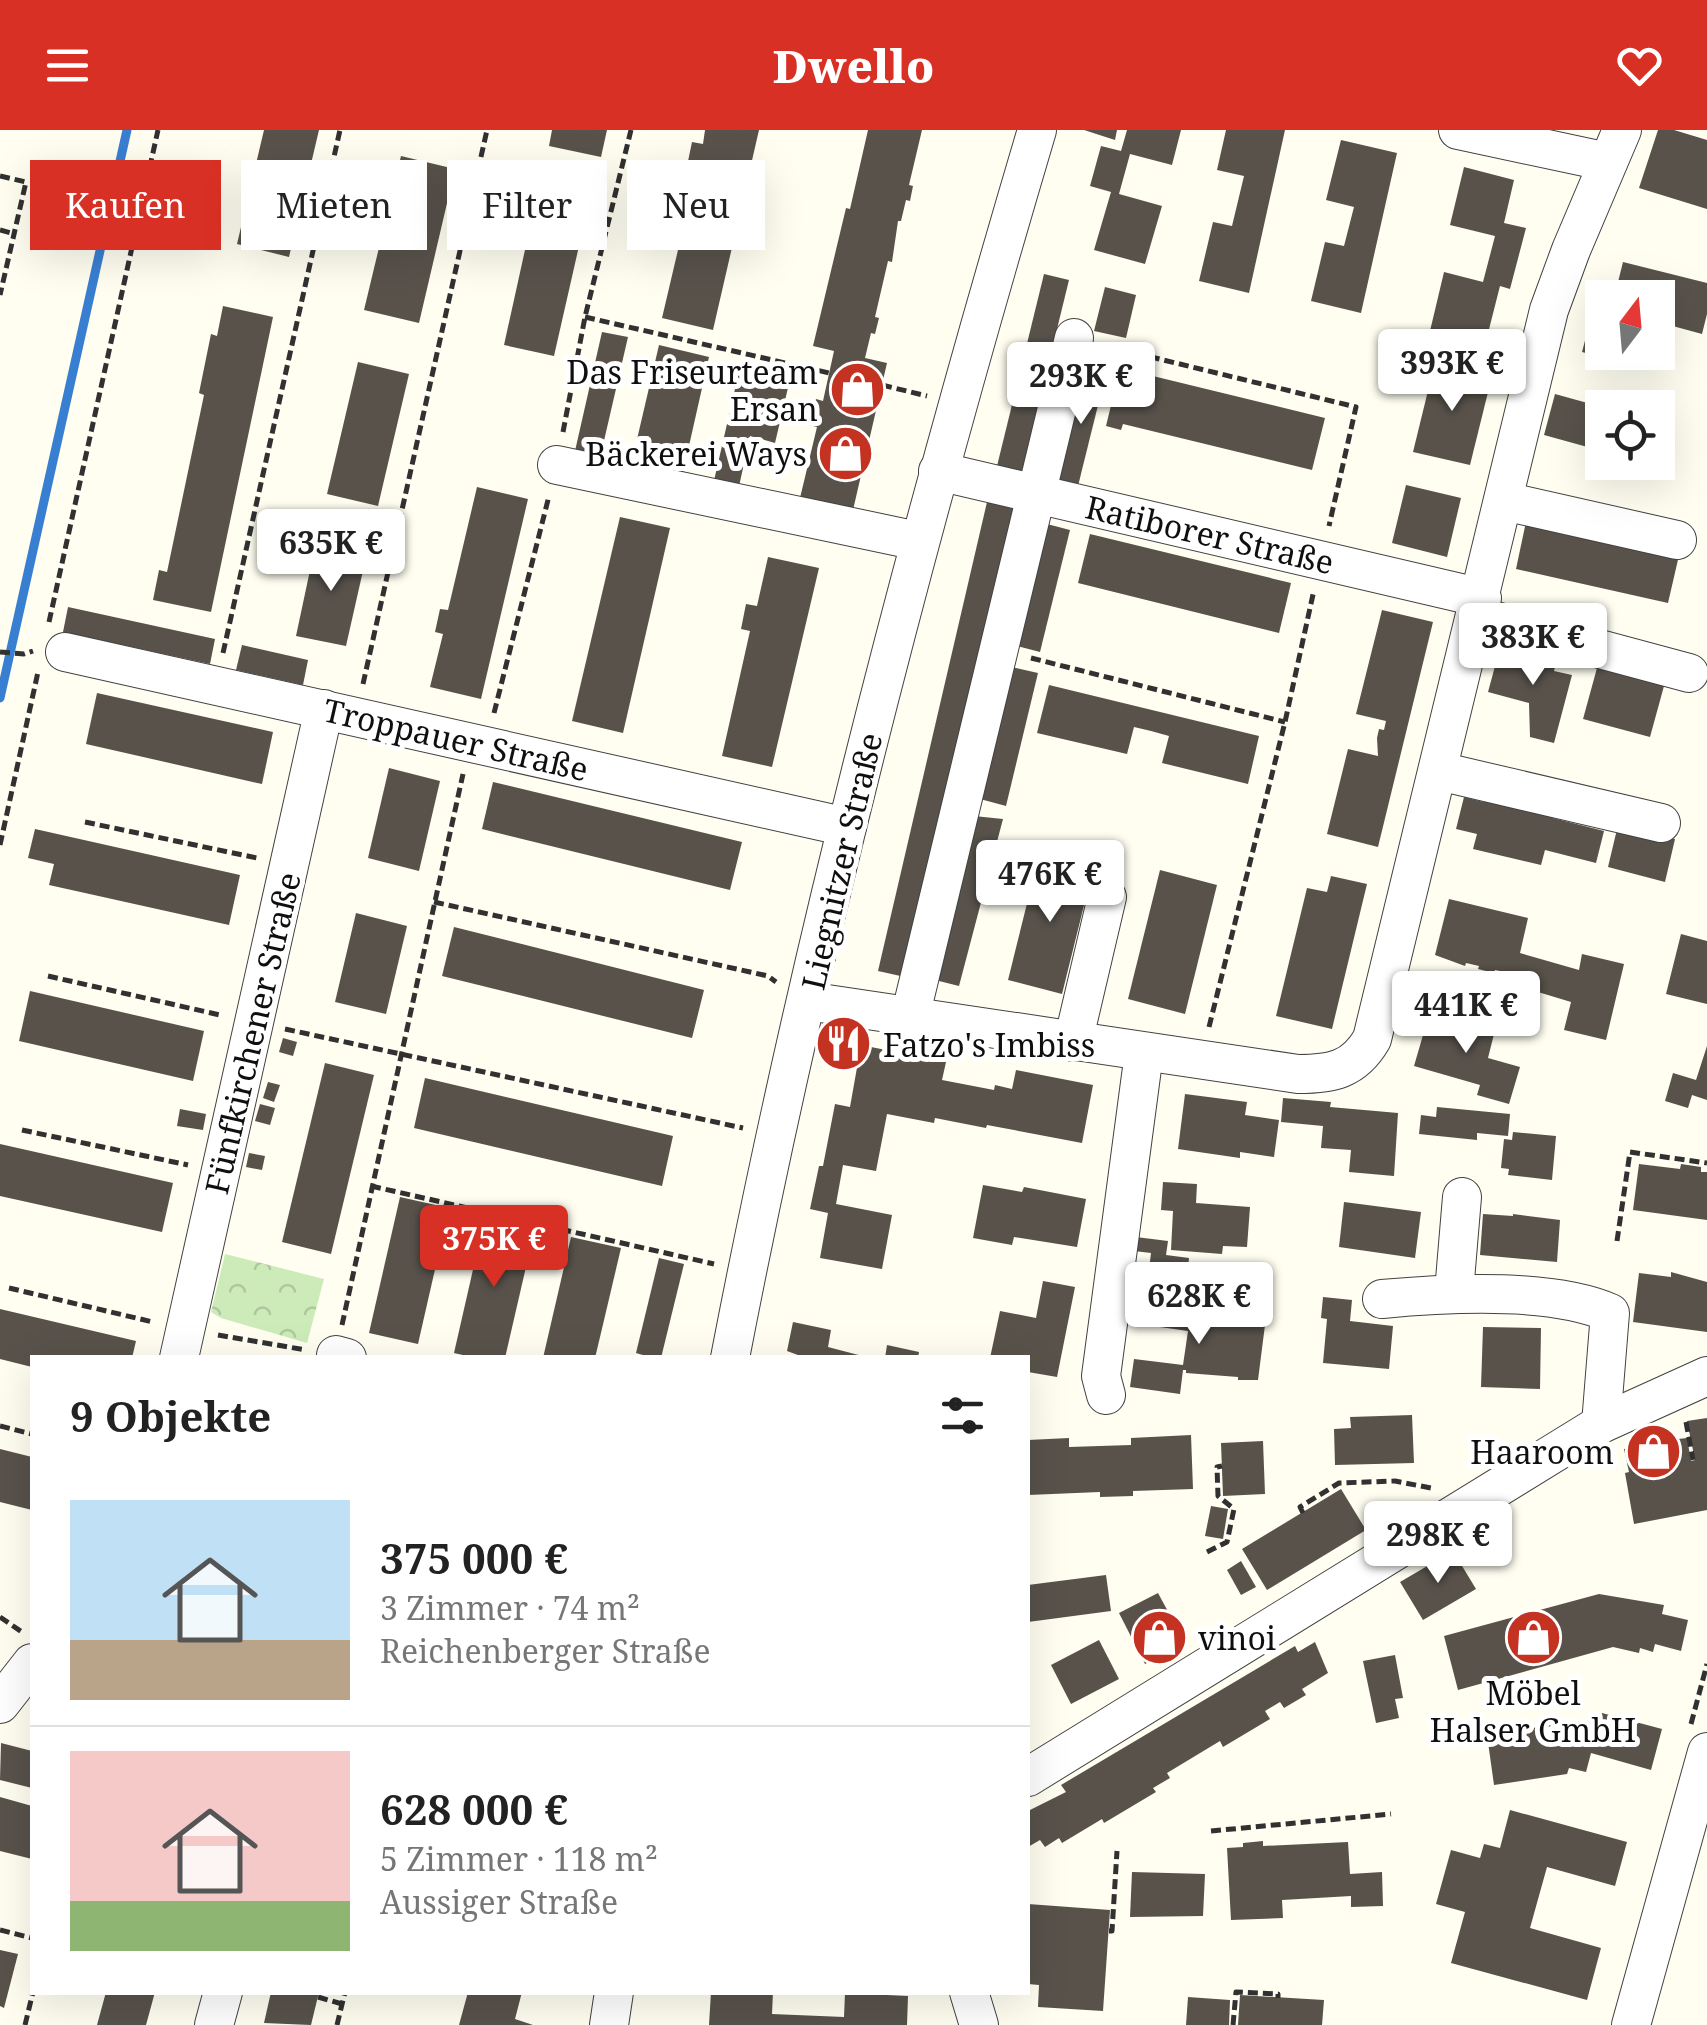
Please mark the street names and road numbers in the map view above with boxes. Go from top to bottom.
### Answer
street label: Ratiborer Straße [1082,485,1338,583]
street label: Troppauer Straße [320,688,592,790]
street label: Liegnitzer Straße [791,728,891,994]
street label: Fünfkirchener Straße [194,868,310,1198]

